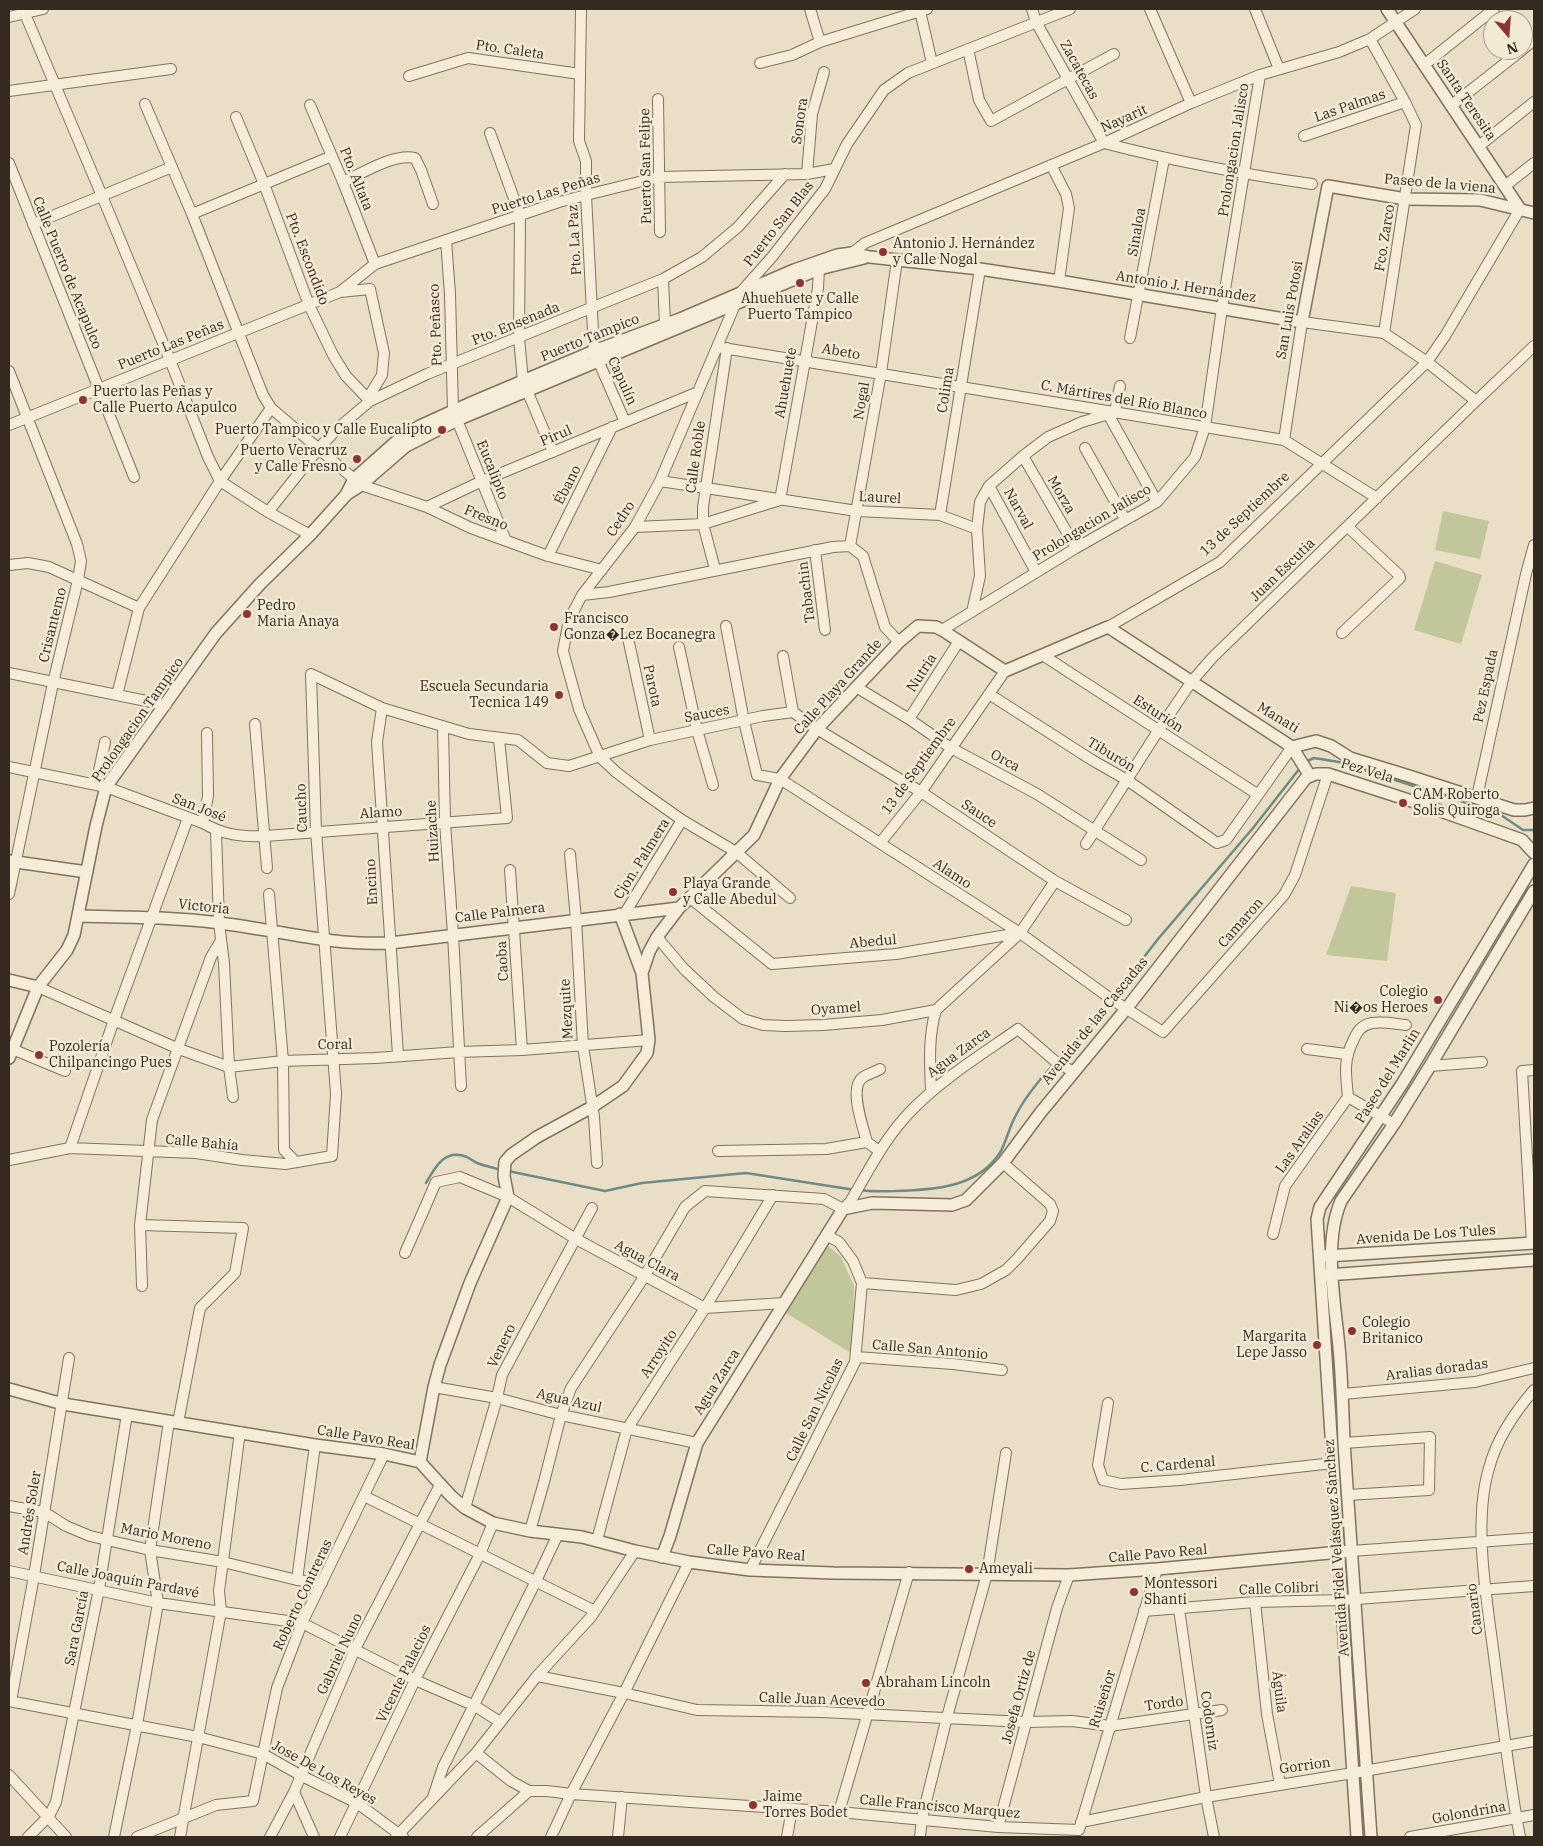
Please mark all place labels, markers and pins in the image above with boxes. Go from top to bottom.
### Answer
place label: Antonio J. Hernández y Calle Nogal [893,236,1035,268]
marker: Antonio J. Hernández y Calle Nogal [877,246,889,258]
marker: Ahuehuete y Calle Puerto Tampico [794,277,806,289]
place label: Ahuehuete y Calle Puerto Tampico [741,291,859,324]
place label: Puerto las Peñas y Calle Puerto Acapulco [93,384,237,417]
marker: Puerto las Peñas y Calle Puerto Acapulco [77,394,89,406]
place label: Puerto Tampico y Calle Eucalipto [215,422,432,438]
marker: Puerto Tampico y Calle Eucalipto [436,424,448,436]
place label: Puerto Veracruz y Calle Fresno [240,443,347,476]
marker: Puerto Veracruz y Calle Fresno [351,453,363,465]
place label: Pedro Maria Anaya [257,598,339,630]
marker: Pedro Maria Anaya [241,608,253,620]
place label: Francisco Gonza�Lez Bocanegra [564,611,716,644]
marker: Francisco Gonza�Lez Bocanegra [548,621,560,633]
place label: Escuela Secundaria Tecnica 149 [420,679,549,712]
marker: Escuela Secundaria Tecnica 149 [553,689,565,701]
place label: CAM Roberto Solis Quiroga [1413,787,1500,820]
marker: CAM Roberto Solis Quiroga [1397,797,1409,809]
place label: Playa Grande y Calle Abedul [683,876,777,909]
marker: Playa Grande y Calle Abedul [667,886,679,898]
place label: Colegio Ni�os Heroes [1334,984,1428,1016]
marker: Colegio Ni�os Heroes [1432,994,1444,1006]
place label: Pozolería Chilpancingo Pues [49,1039,172,1072]
marker: Pozolería Chilpancingo Pues [33,1049,45,1061]
place label: Colegio Britanico [1362,1315,1423,1348]
marker: Colegio Britanico [1346,1325,1358,1337]
place label: Margarita Lepe Jasso [1236,1329,1307,1361]
marker: Margarita Lepe Jasso [1311,1339,1323,1351]
place label: Ameyali [979,1561,1033,1577]
marker: Ameyali [963,1563,975,1575]
place label: Montessori Shanti [1144,1576,1218,1608]
marker: Montessori Shanti [1128,1586,1140,1598]
place label: Abraham Lincoln [876,1675,991,1691]
marker: Abraham Lincoln [860,1677,872,1689]
place label: Jaime Torres Bodet [763,1789,848,1821]
marker: Jaime Torres Bodet [747,1799,759,1811]

